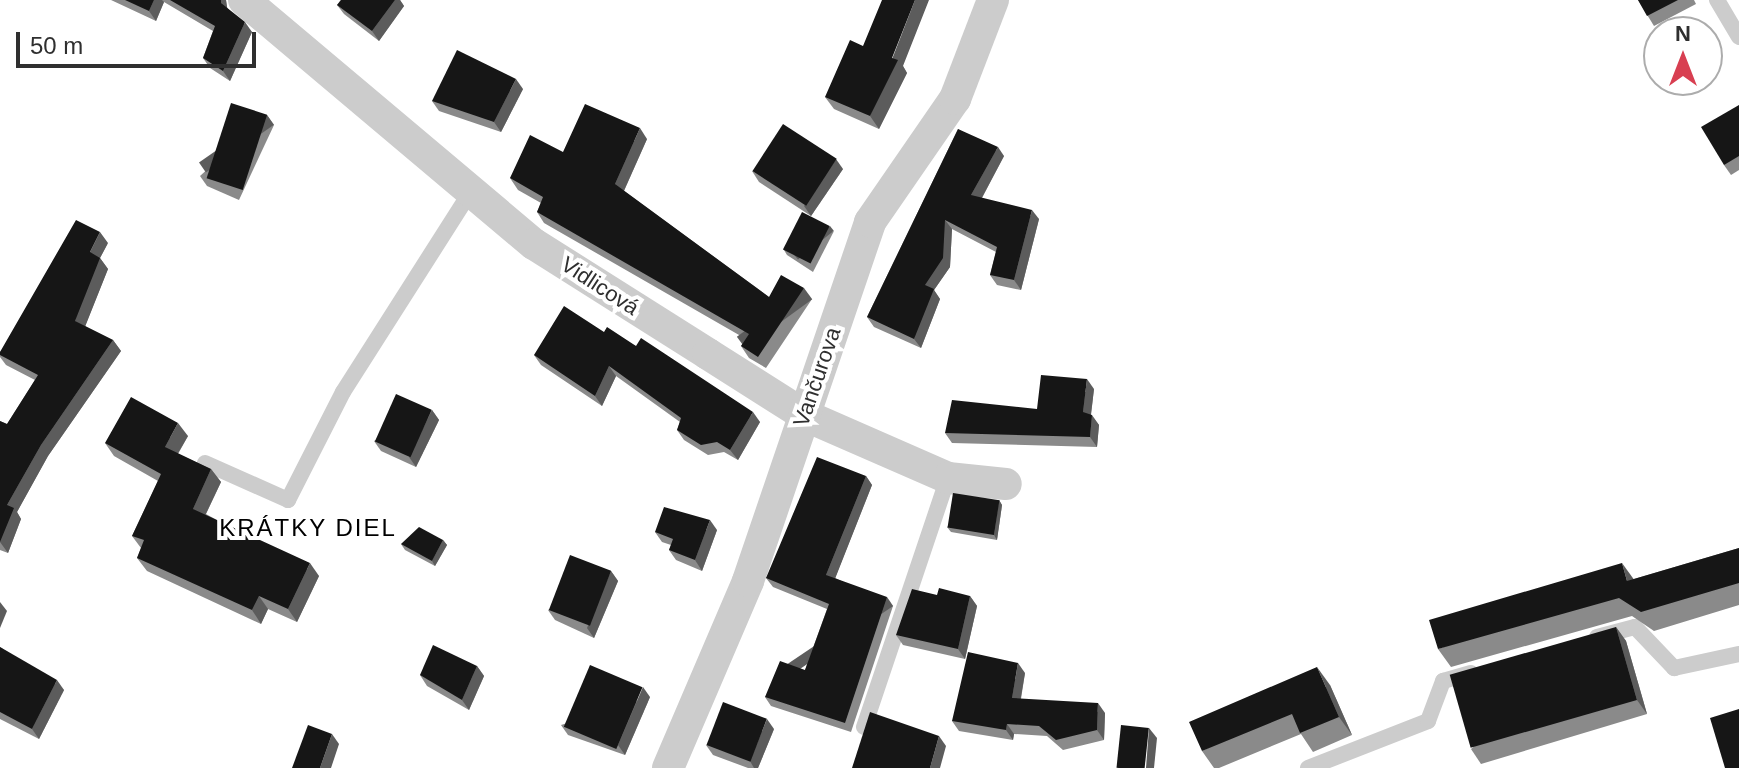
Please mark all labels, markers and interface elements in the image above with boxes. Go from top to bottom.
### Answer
scale bar [20,16,260,66]
north arrow [1643,16,1723,96]
text: N [1675,21,1691,46]
text: 50 m [30,32,83,59]
street label: Vidlicová [556,251,644,321]
street label: Vančurova [788,324,846,430]
district label: KRÁTKY DIEL [219,514,397,542]

